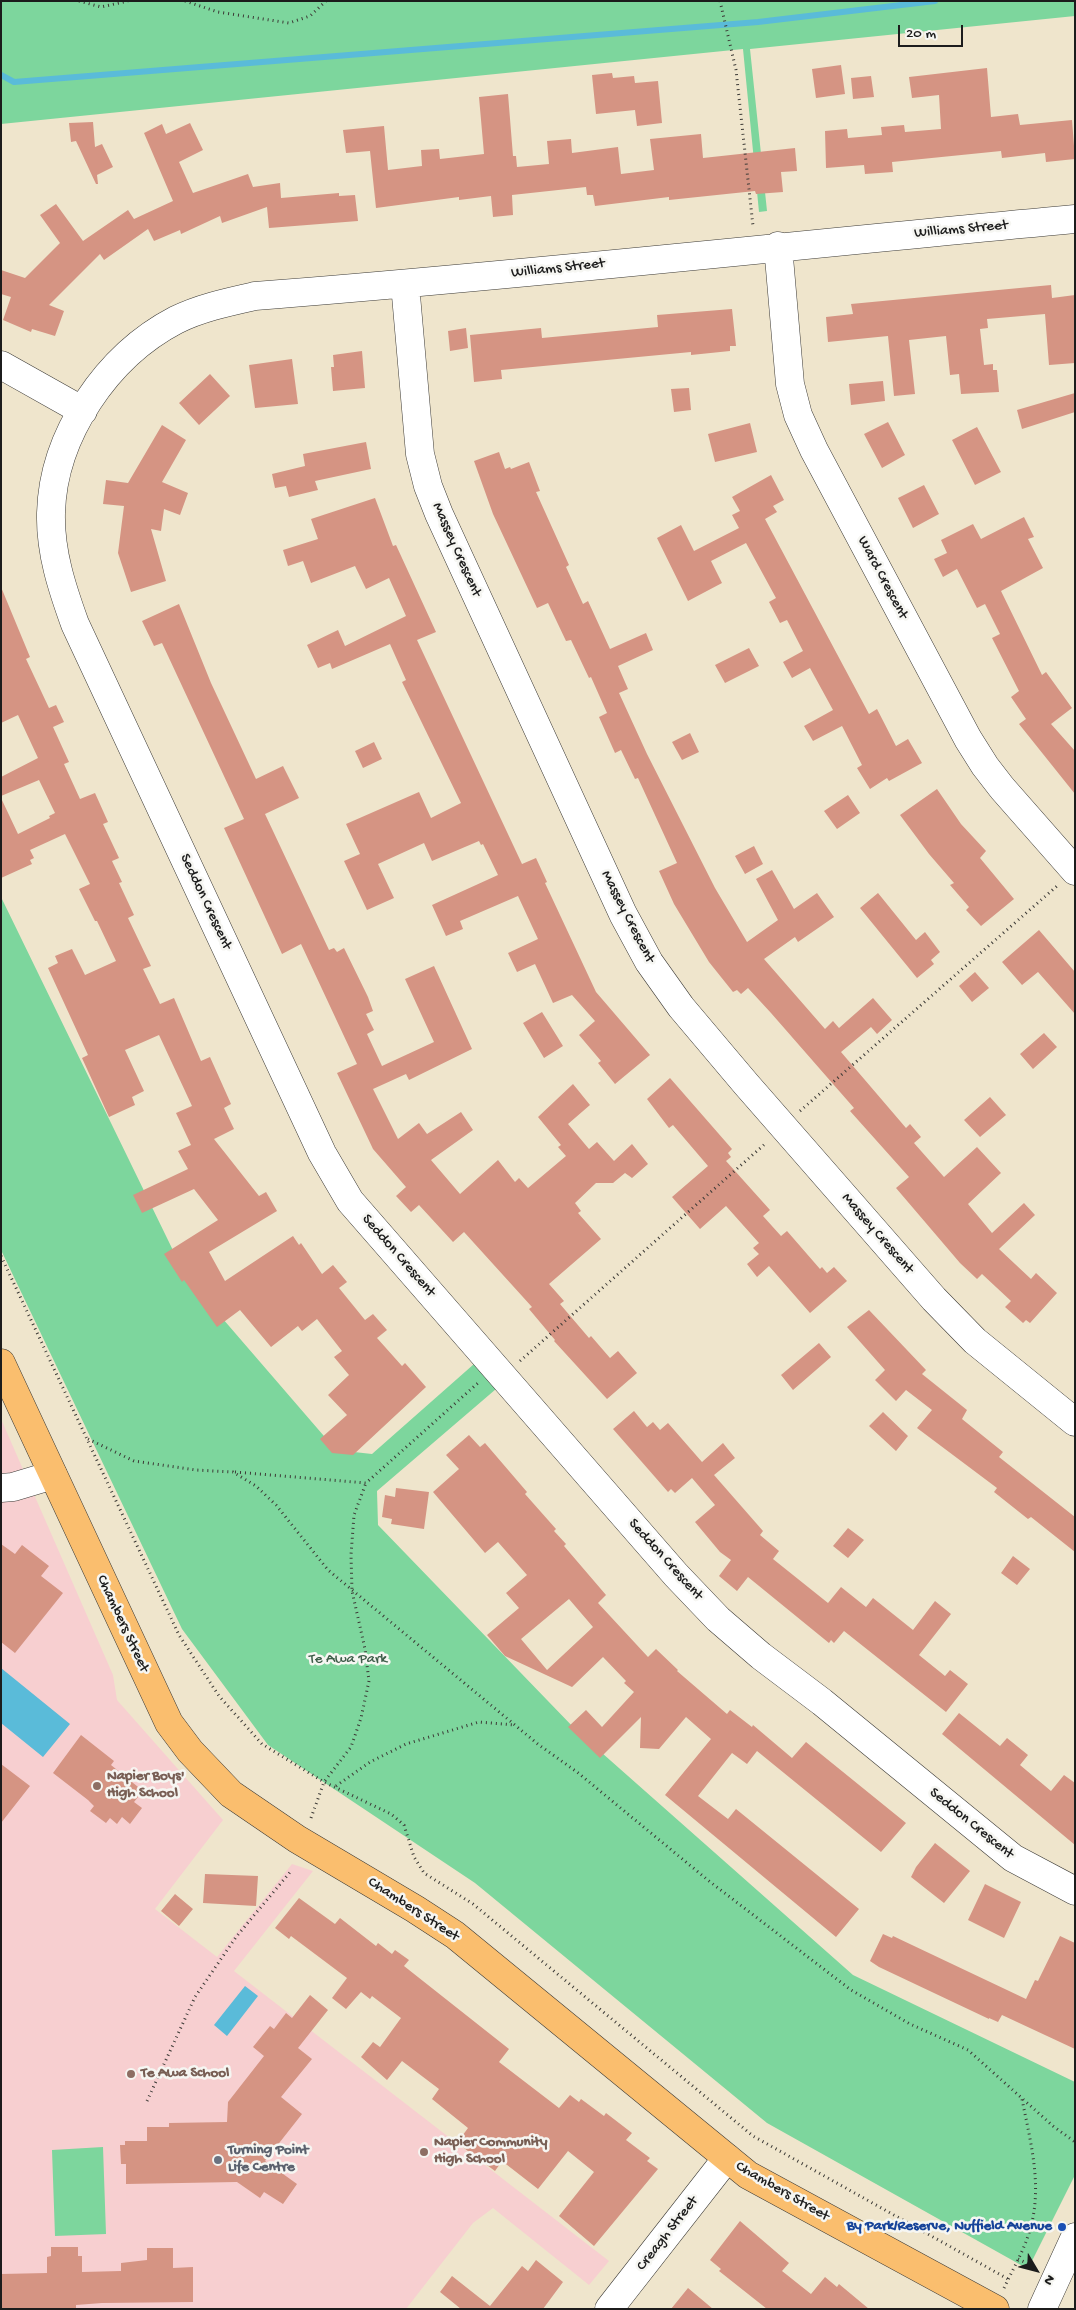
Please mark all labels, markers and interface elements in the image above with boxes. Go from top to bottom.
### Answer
scale bar [901,15,966,47]
text: 20 m [906,25,936,43]
street label: Williams Street [913,217,1009,243]
street label: Williams Street [510,255,606,283]
street label: Massey Crescent [427,500,485,600]
street label: Ward Crescent [853,533,911,623]
street label: Seddon Crescent [175,851,235,953]
street label: Massey Crescent [596,868,658,966]
street label: Massey Crescent [837,1190,917,1278]
street label: Seddon Crescent [357,1211,439,1301]
street label: Seddon Crescent [624,1516,706,1604]
street label: Chambers Street [92,1573,152,1675]
park label: Te Awa Park [309,1651,387,1669]
place label: Napier Boys' High School [107,1768,185,1803]
marker: Napier Boys' High School [91,1780,103,1792]
street label: Seddon Crescent [925,1784,1017,1864]
street label: Chambers Street [364,1874,462,1946]
place label: Te Awa School [141,2065,229,2083]
marker: Te Awa School [125,2068,137,2080]
place label: Napier Community High School [434,2134,547,2169]
place label: Turning Point Life Centre [228,2142,308,2177]
marker: Napier Community High School [418,2146,430,2158]
marker: Turning Point Life Centre [212,2154,224,2166]
street label: Chambers Street [732,2158,832,2226]
street label: Creagh Street [633,2193,703,2275]
place label: By Park/Reserve, Nuffield Avenue [847,2218,1052,2236]
marker: By Park/Reserve, Nuffield Avenue [1056,2221,1068,2233]
north arrow [1011,2245,1061,2295]
text: N [1039,2271,1058,2288]

